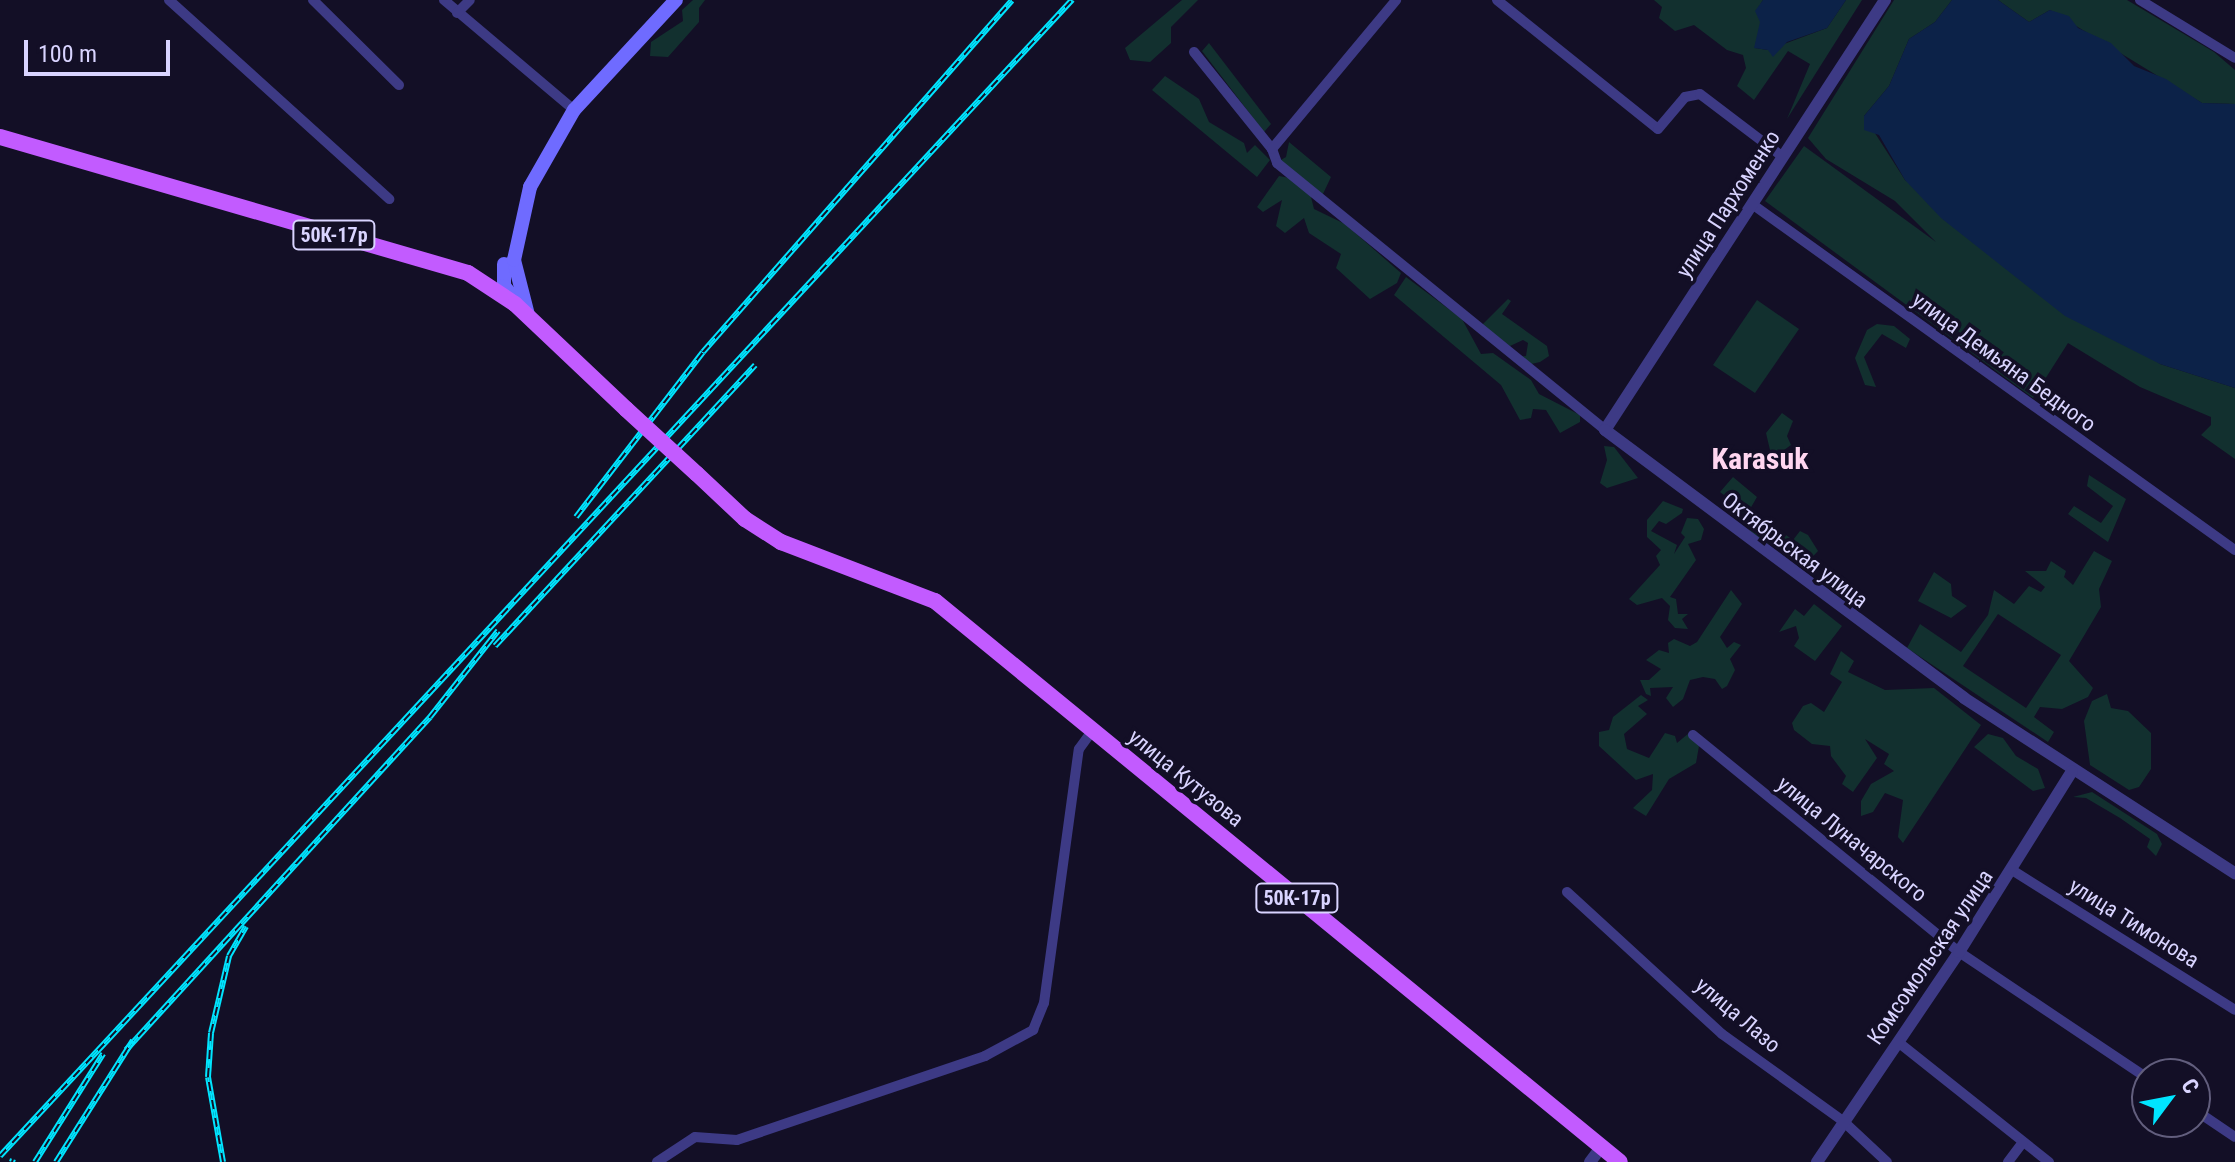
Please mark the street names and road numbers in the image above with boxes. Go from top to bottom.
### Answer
street label: улица Пархоменко [1670,125,1786,283]
road number: 50К-17р [292,219,376,251]
street label: улица Демьяна Бедного [1907,286,2101,438]
street label: Октябрьская улица [1717,487,1873,613]
street label: улица Кутузова [1123,724,1249,832]
street label: улица Луначарского [1772,770,1932,908]
street label: Комсомольская улица [1862,864,1998,1050]
street label: улица Тимонова [2064,872,2204,974]
road number: 50К-17р [1255,882,1339,914]
street label: улица Лазо [1690,972,1786,1058]

